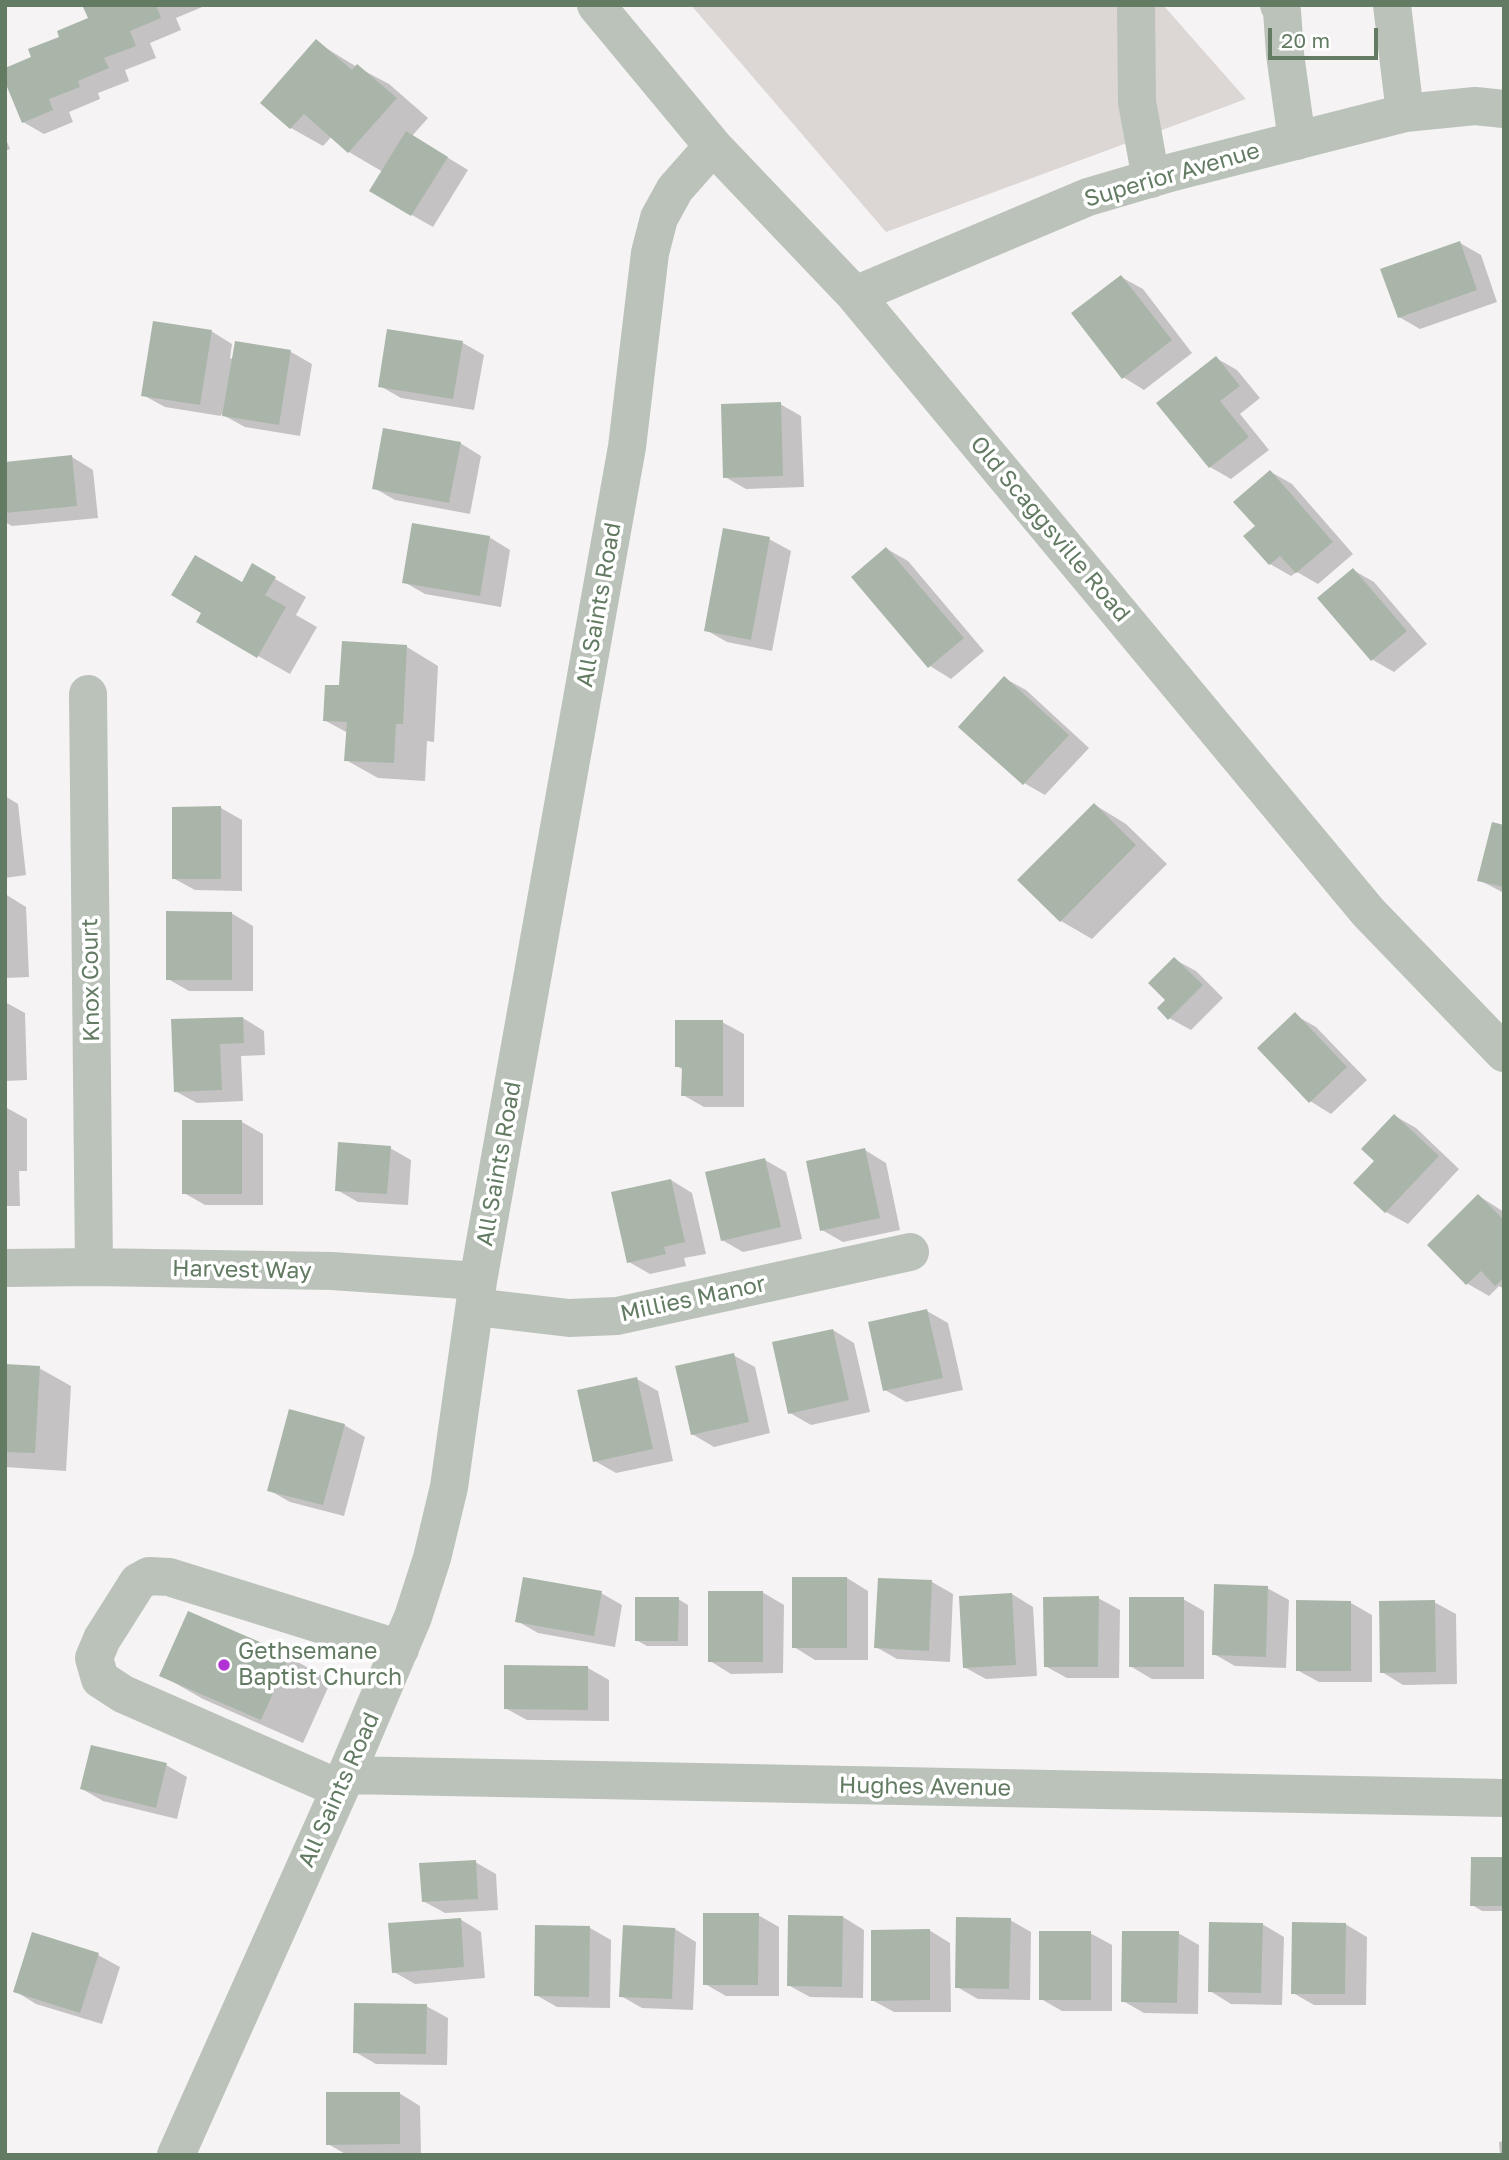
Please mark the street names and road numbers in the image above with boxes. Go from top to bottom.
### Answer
street label: Superior Avenue [1081,137,1263,213]
street label: Old Scaggsville Road [964,431,1136,627]
street label: All Saints Road [571,521,627,689]
street label: Knox Court [76,918,106,1042]
street label: All Saints Road [471,1080,527,1248]
street label: Harvest Way [172,1255,312,1285]
street label: Millies Manor [618,1270,768,1328]
street label: All Saints Road [292,1708,386,1872]
street label: Hughes Avenue [839,1772,1011,1802]

